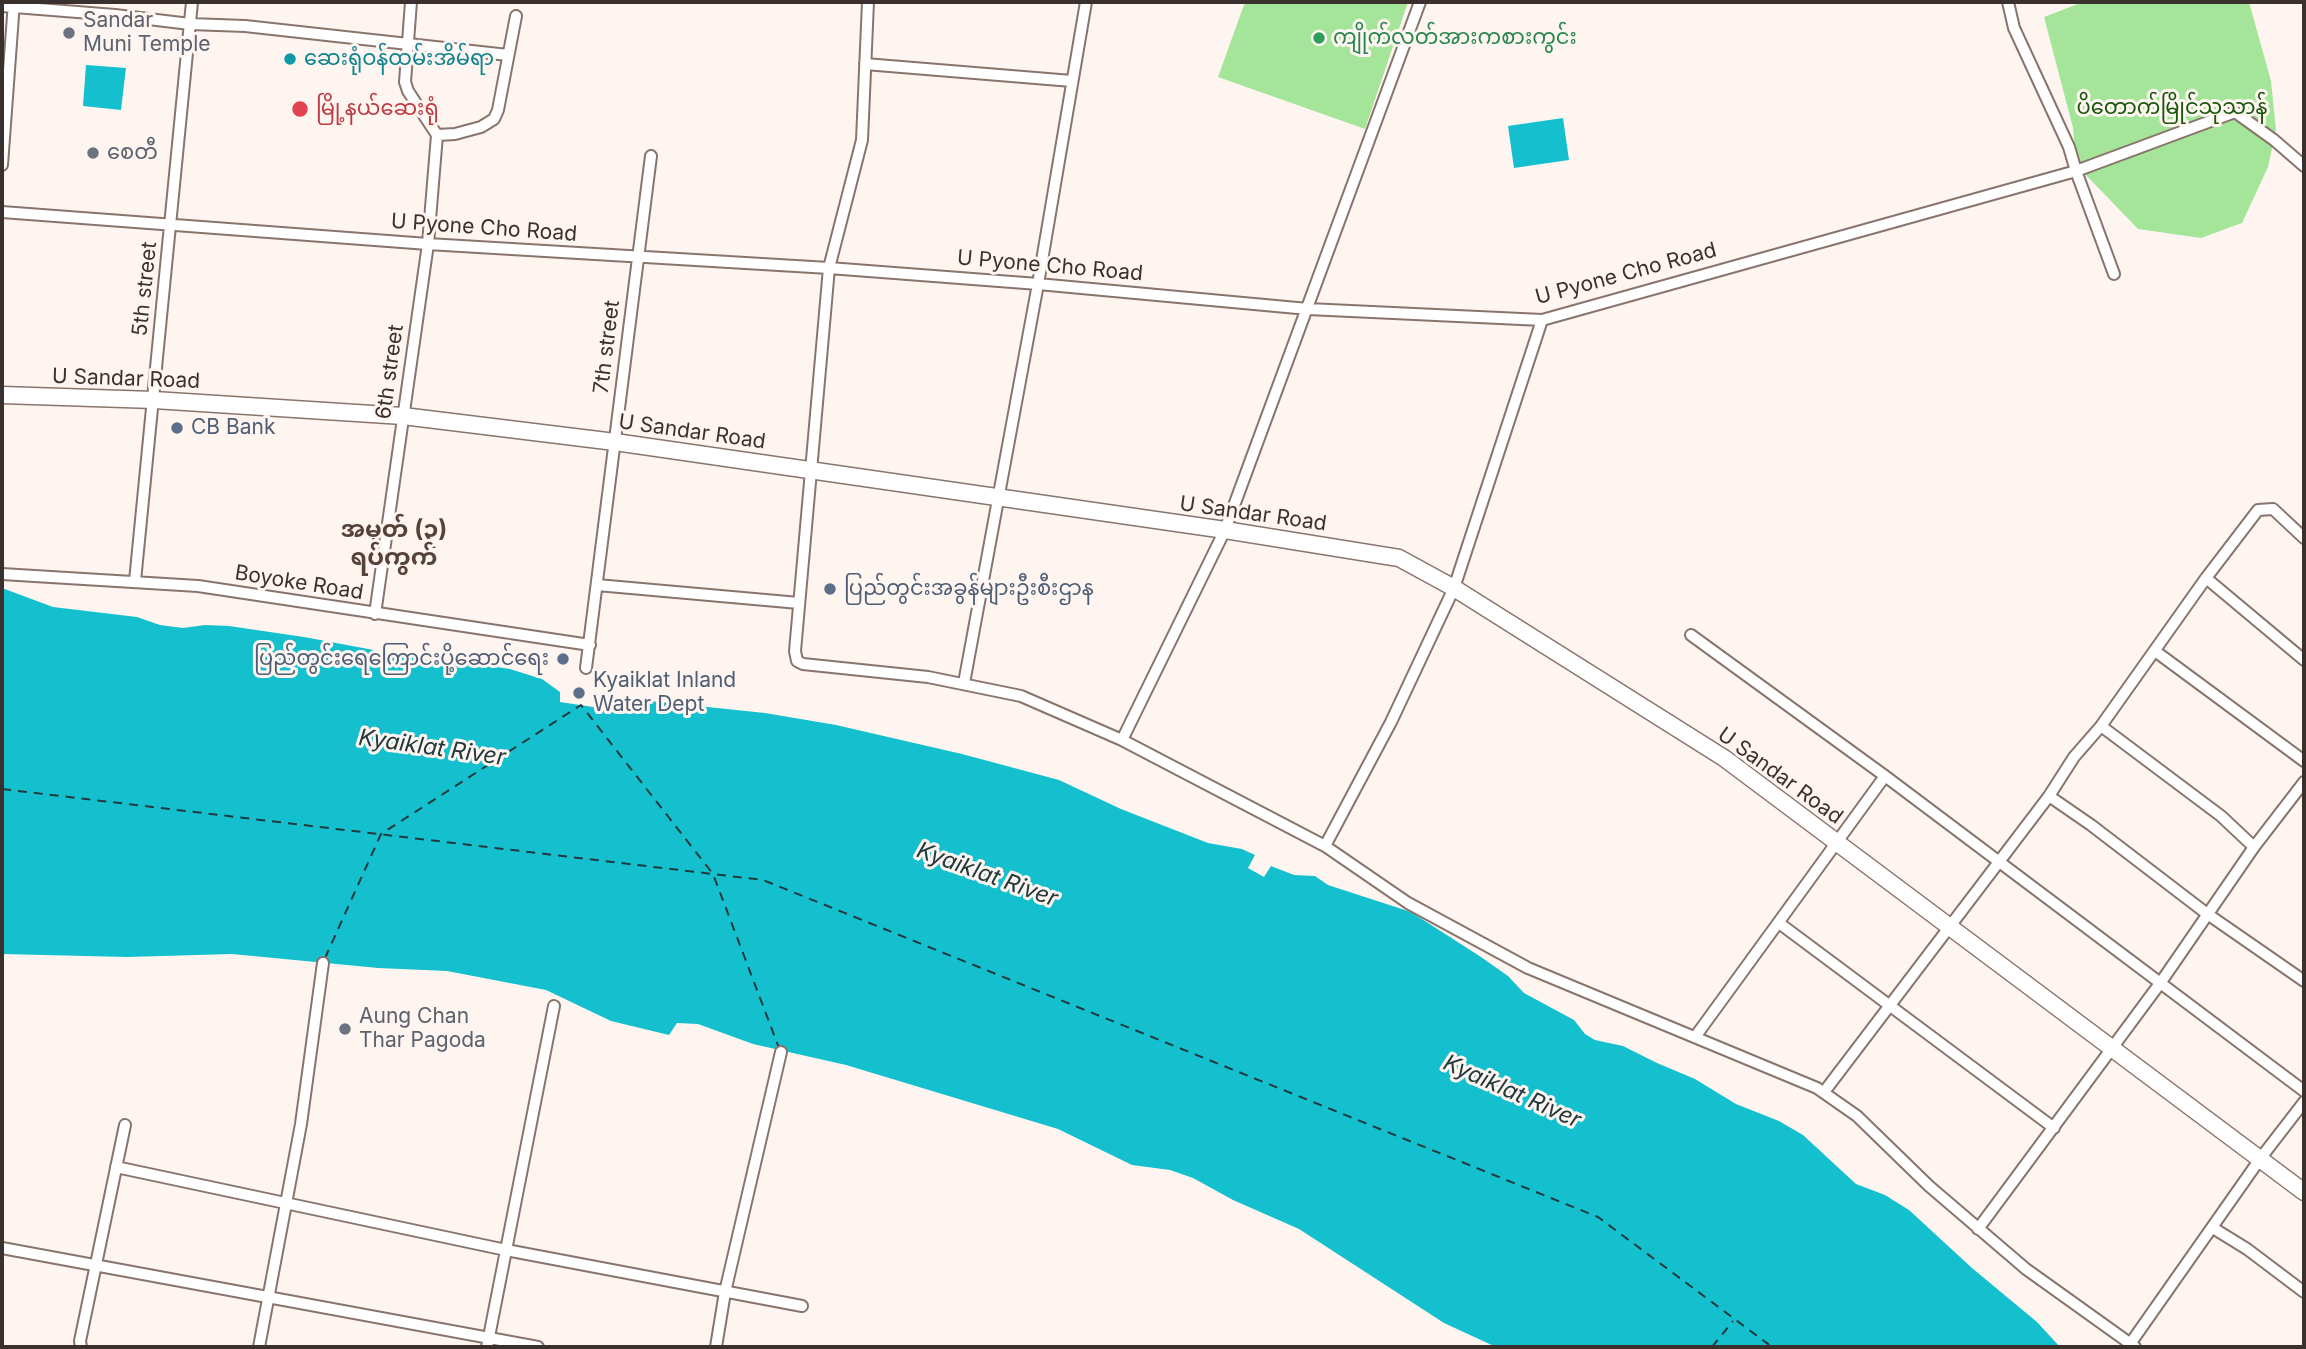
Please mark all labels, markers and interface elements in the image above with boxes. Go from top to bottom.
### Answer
place label: Sandar Muni Temple [83,8,211,58]
marker: Sandar Muni Temple [61,25,77,41]
place label: ကျိုက်လတ်အားကစားကွင်း [1333,25,1577,51]
marker: ကျိုက်လတ်အားကစားကွင်း [1311,30,1327,46]
place label: ဆေးရုံဝန်ထမ်းအိမ်ရာ [304,46,494,72]
marker: ဆေးရုံဝန်ထမ်းအိမ်ရာ [282,51,298,67]
park label: ပိတောက်မြိုင်သုသာန် [2077,95,2267,121]
place label: မြို့နယ်ဆေးရုံ [316,96,439,122]
marker: မြို့နယ်ဆေးရုံ [290,99,310,119]
place label: စေတီ [107,140,158,166]
marker: စေတီ [85,145,101,161]
street label: U Pyone Cho Road [390,209,578,247]
street label: U Pyone Cho Road [1533,238,1719,310]
street label: 5th street [128,241,162,337]
street label: U Pyone Cho Road [956,245,1144,287]
street label: 7th street [589,299,625,395]
street label: 6th street [371,323,409,421]
street label: U Sandar Road [51,364,201,394]
street label: U Sandar Road [617,409,767,455]
place label: CB Bank [191,415,275,441]
marker: CB Bank [169,420,185,436]
street label: U Sandar Road [1178,491,1328,537]
district label: အမှတ် (၃) ရပ်ကွက် [341,516,447,572]
street label: Boyoke Road [233,560,365,606]
place label: ပြည်တွင်းအခွန်များဦးစီးဌာန [844,576,1094,602]
marker: ပြည်တွင်းအခွန်များဦးစီးဌာန [822,581,838,597]
place label: ပြည်တွင်းရေကြောင်းပို့ဆောင်ရေး [254,646,549,672]
marker: ပြည်တွင်းရေကြောင်းပို့ဆောင်ရေး [555,651,571,667]
place label: Kyaiklat Inland Water Dept [593,668,736,718]
marker: Kyaiklat Inland Water Dept [571,685,587,701]
street label: U Sandar Road [1713,722,1847,830]
water label: Kyaiklat River [357,724,507,772]
water label: Kyaiklat River [913,837,1061,913]
place label: Aung Chan Thar Pagoda [359,1004,486,1054]
marker: Aung Chan Thar Pagoda [337,1021,353,1037]
water label: Kyaiklat River [1439,1049,1585,1135]

